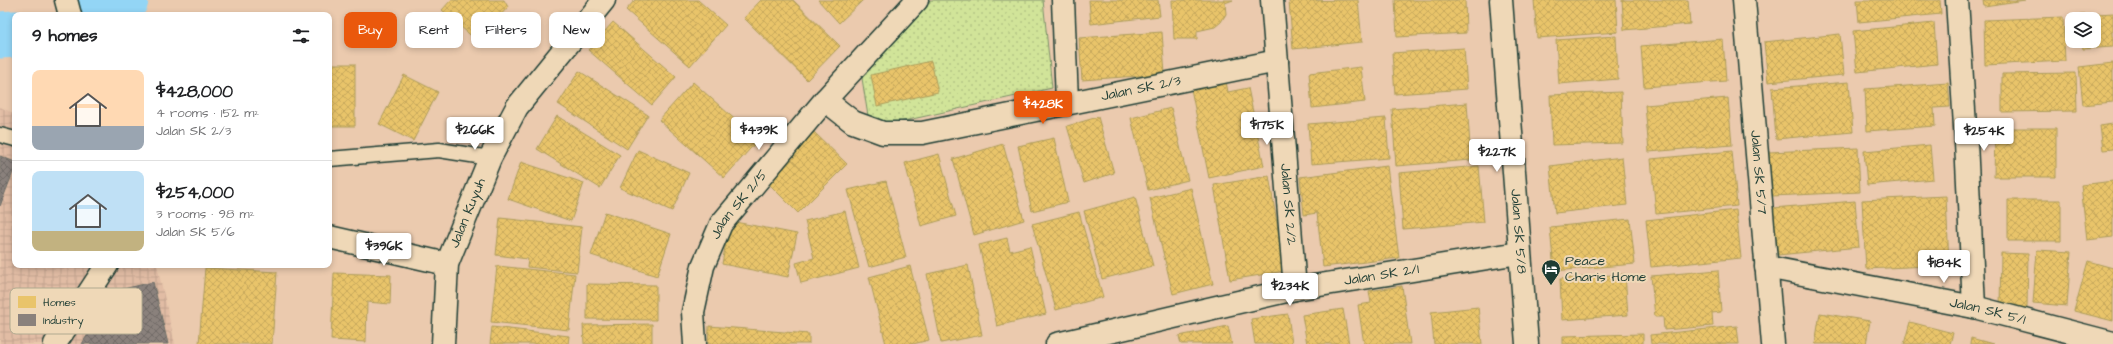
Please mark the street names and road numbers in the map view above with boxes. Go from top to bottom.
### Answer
street label: Jalan SK 2/3 [1099,71,1183,106]
street label: Jalan SK 5/7 [1745,129,1772,216]
street label: Jalan SK 2/2 [1275,163,1301,246]
street label: Jalan SK 2/5 [706,165,772,242]
street label: Jalan Kuyuh [444,175,491,251]
street label: Jalan SK 5/8 [1505,188,1532,274]
street label: Jalan SK 2/1 [1343,259,1421,291]
street label: Jalan SK 5/1 [1948,293,2028,330]

